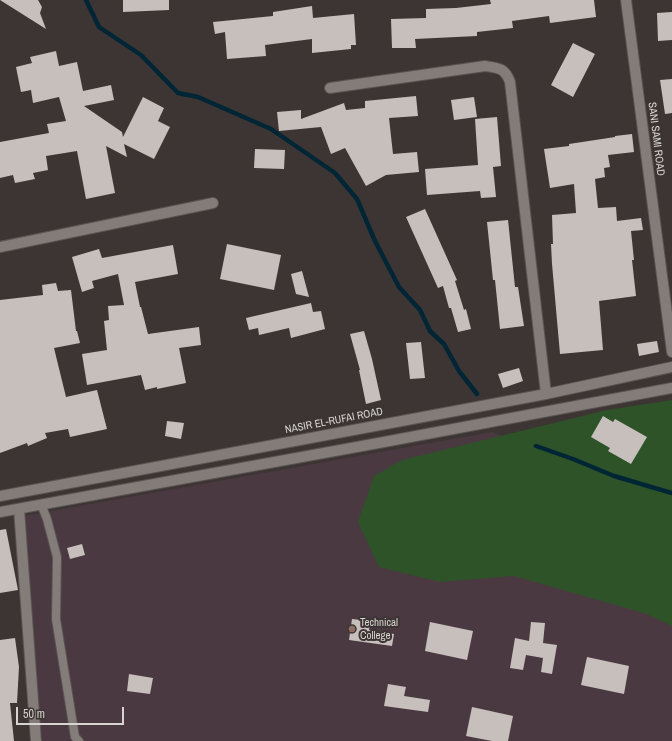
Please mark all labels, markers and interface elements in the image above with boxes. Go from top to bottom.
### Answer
street label: SANI SAMI ROAD [645,101,667,177]
street label: NASIR EL-RUFAI ROAD [284,405,384,437]
place label: Technical College [360,616,398,642]
marker: Technical College [347,624,357,634]
scale bar [18,699,126,725]
text: 50 m [23,706,45,722]

